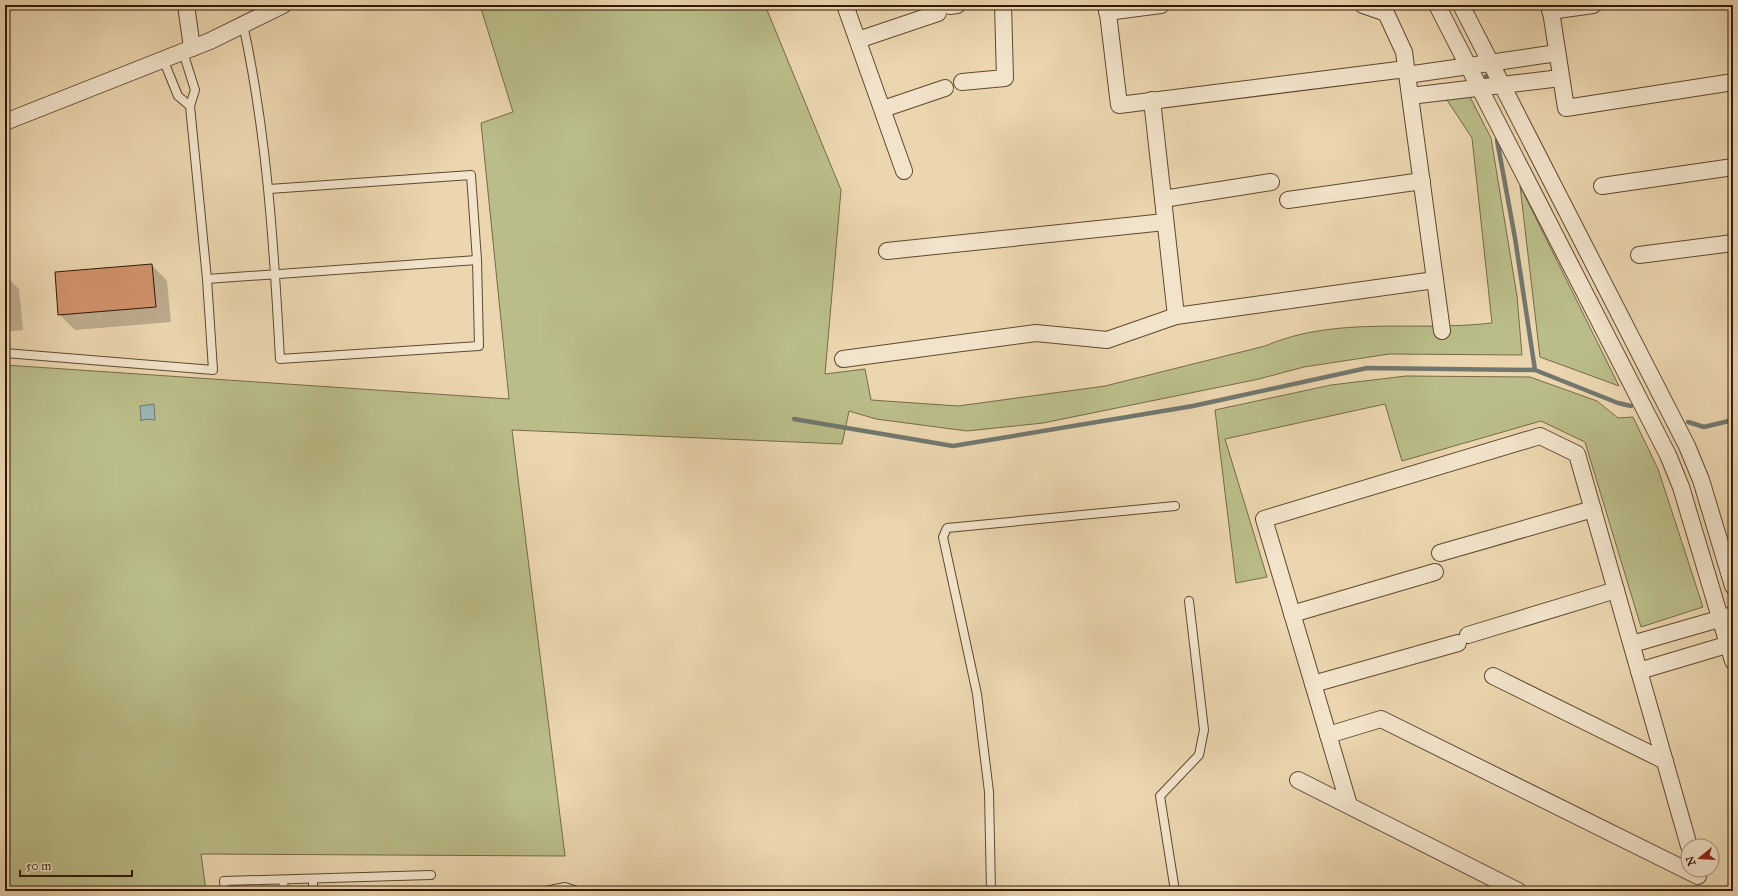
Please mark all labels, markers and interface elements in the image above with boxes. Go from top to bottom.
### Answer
north arrow [1680,838,1720,878]
scale bar [20,852,132,878]
text: N [1683,854,1699,867]
text: 50 m [26,859,51,873]

